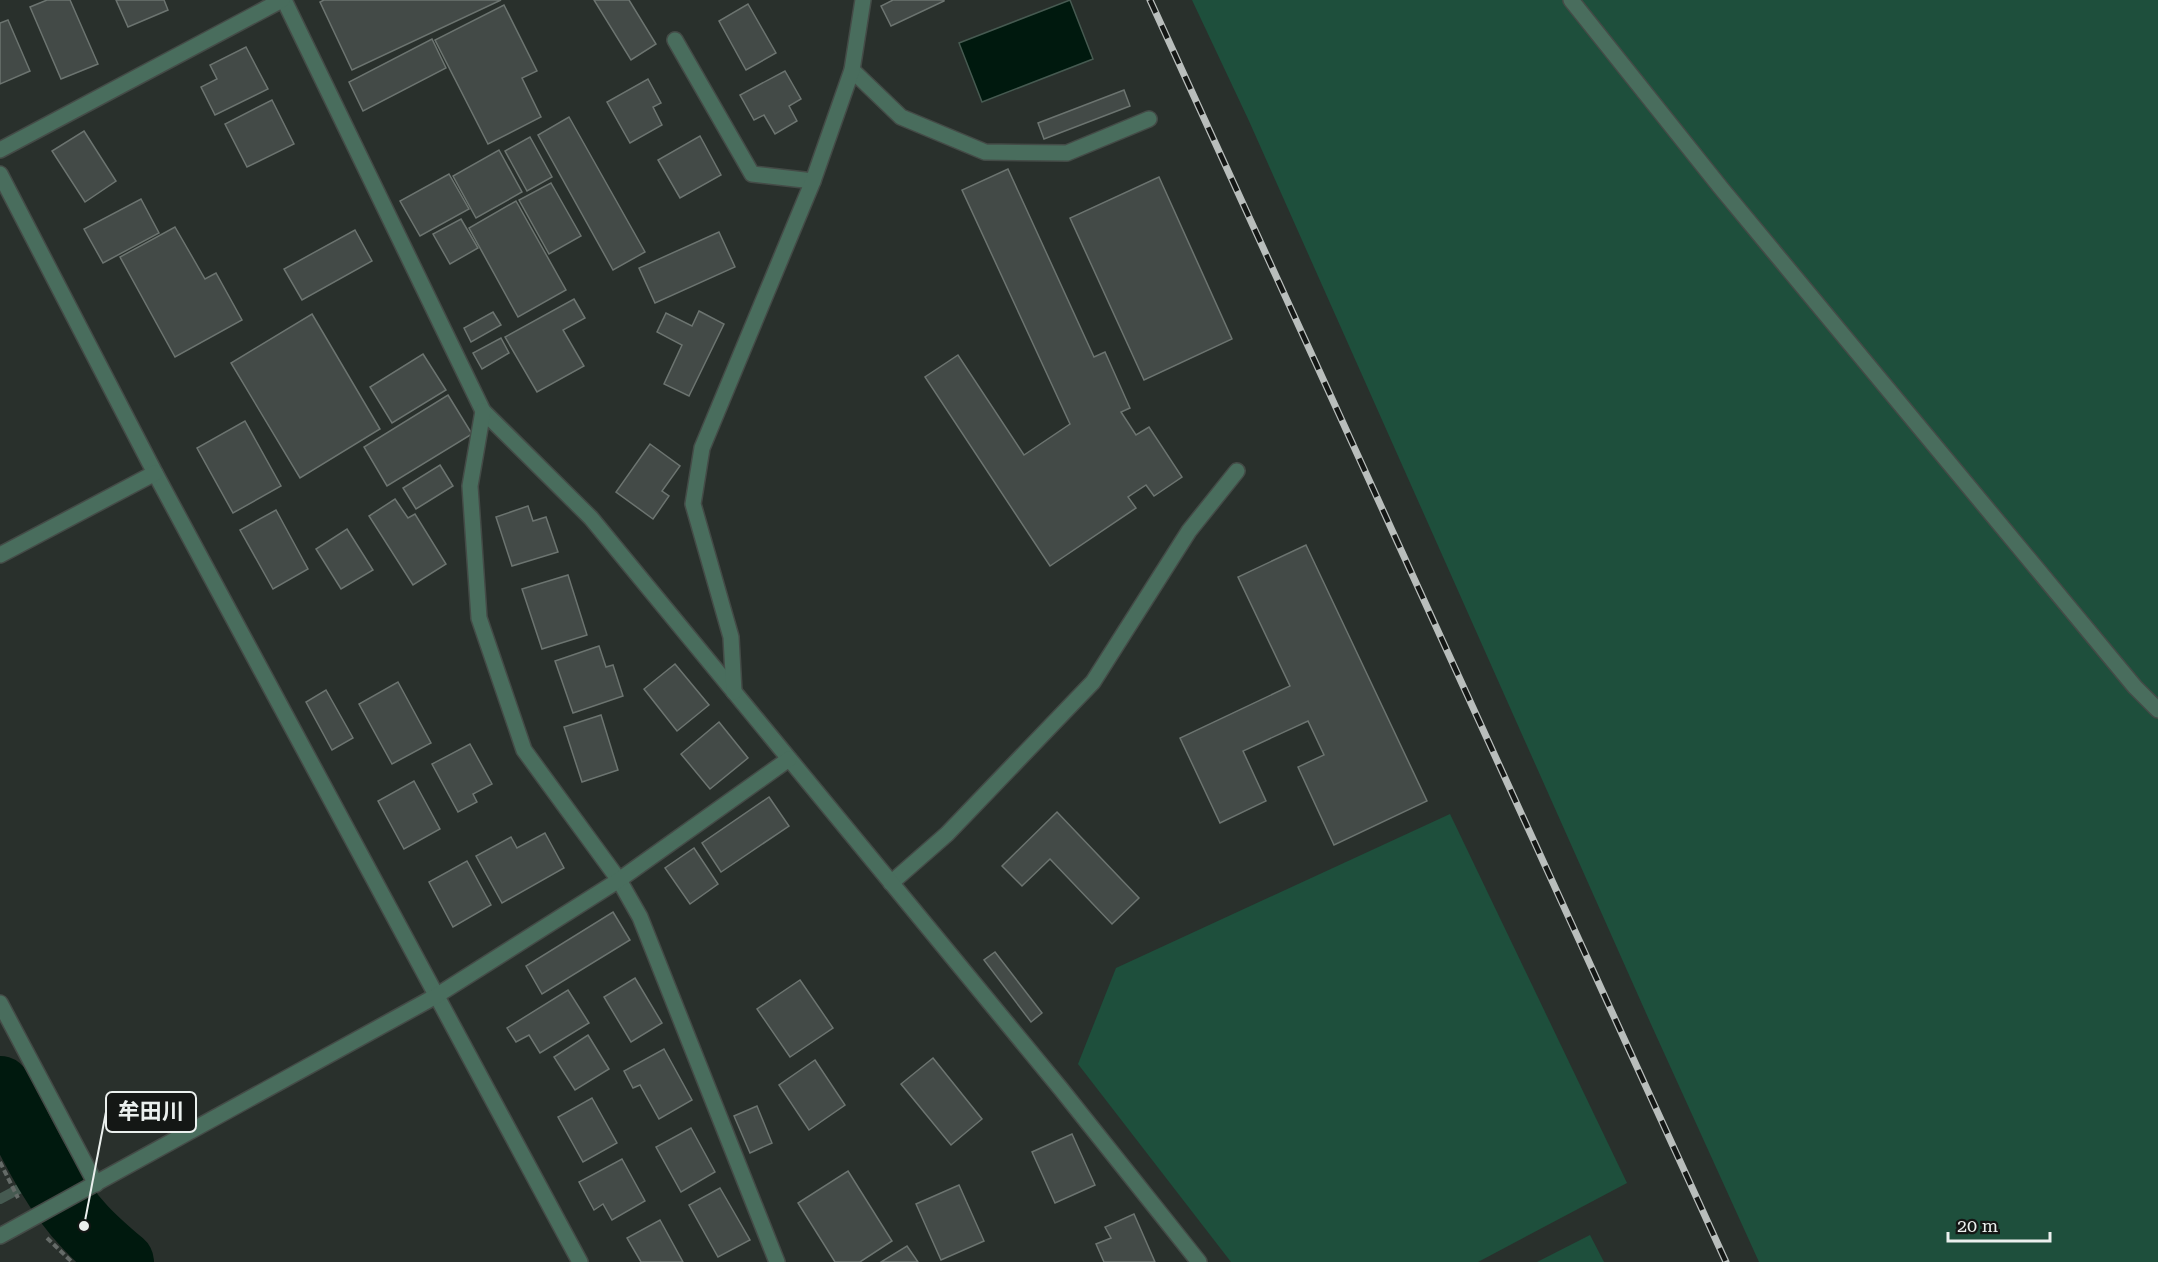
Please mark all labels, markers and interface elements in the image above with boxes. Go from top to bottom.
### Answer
callout: 牟田川 [106,1092,196,1132]
text: 牟田川 [118,1099,184,1124]
scale bar [1948,1205,2050,1243]
text: 20 m [1957,1215,1998,1236]

